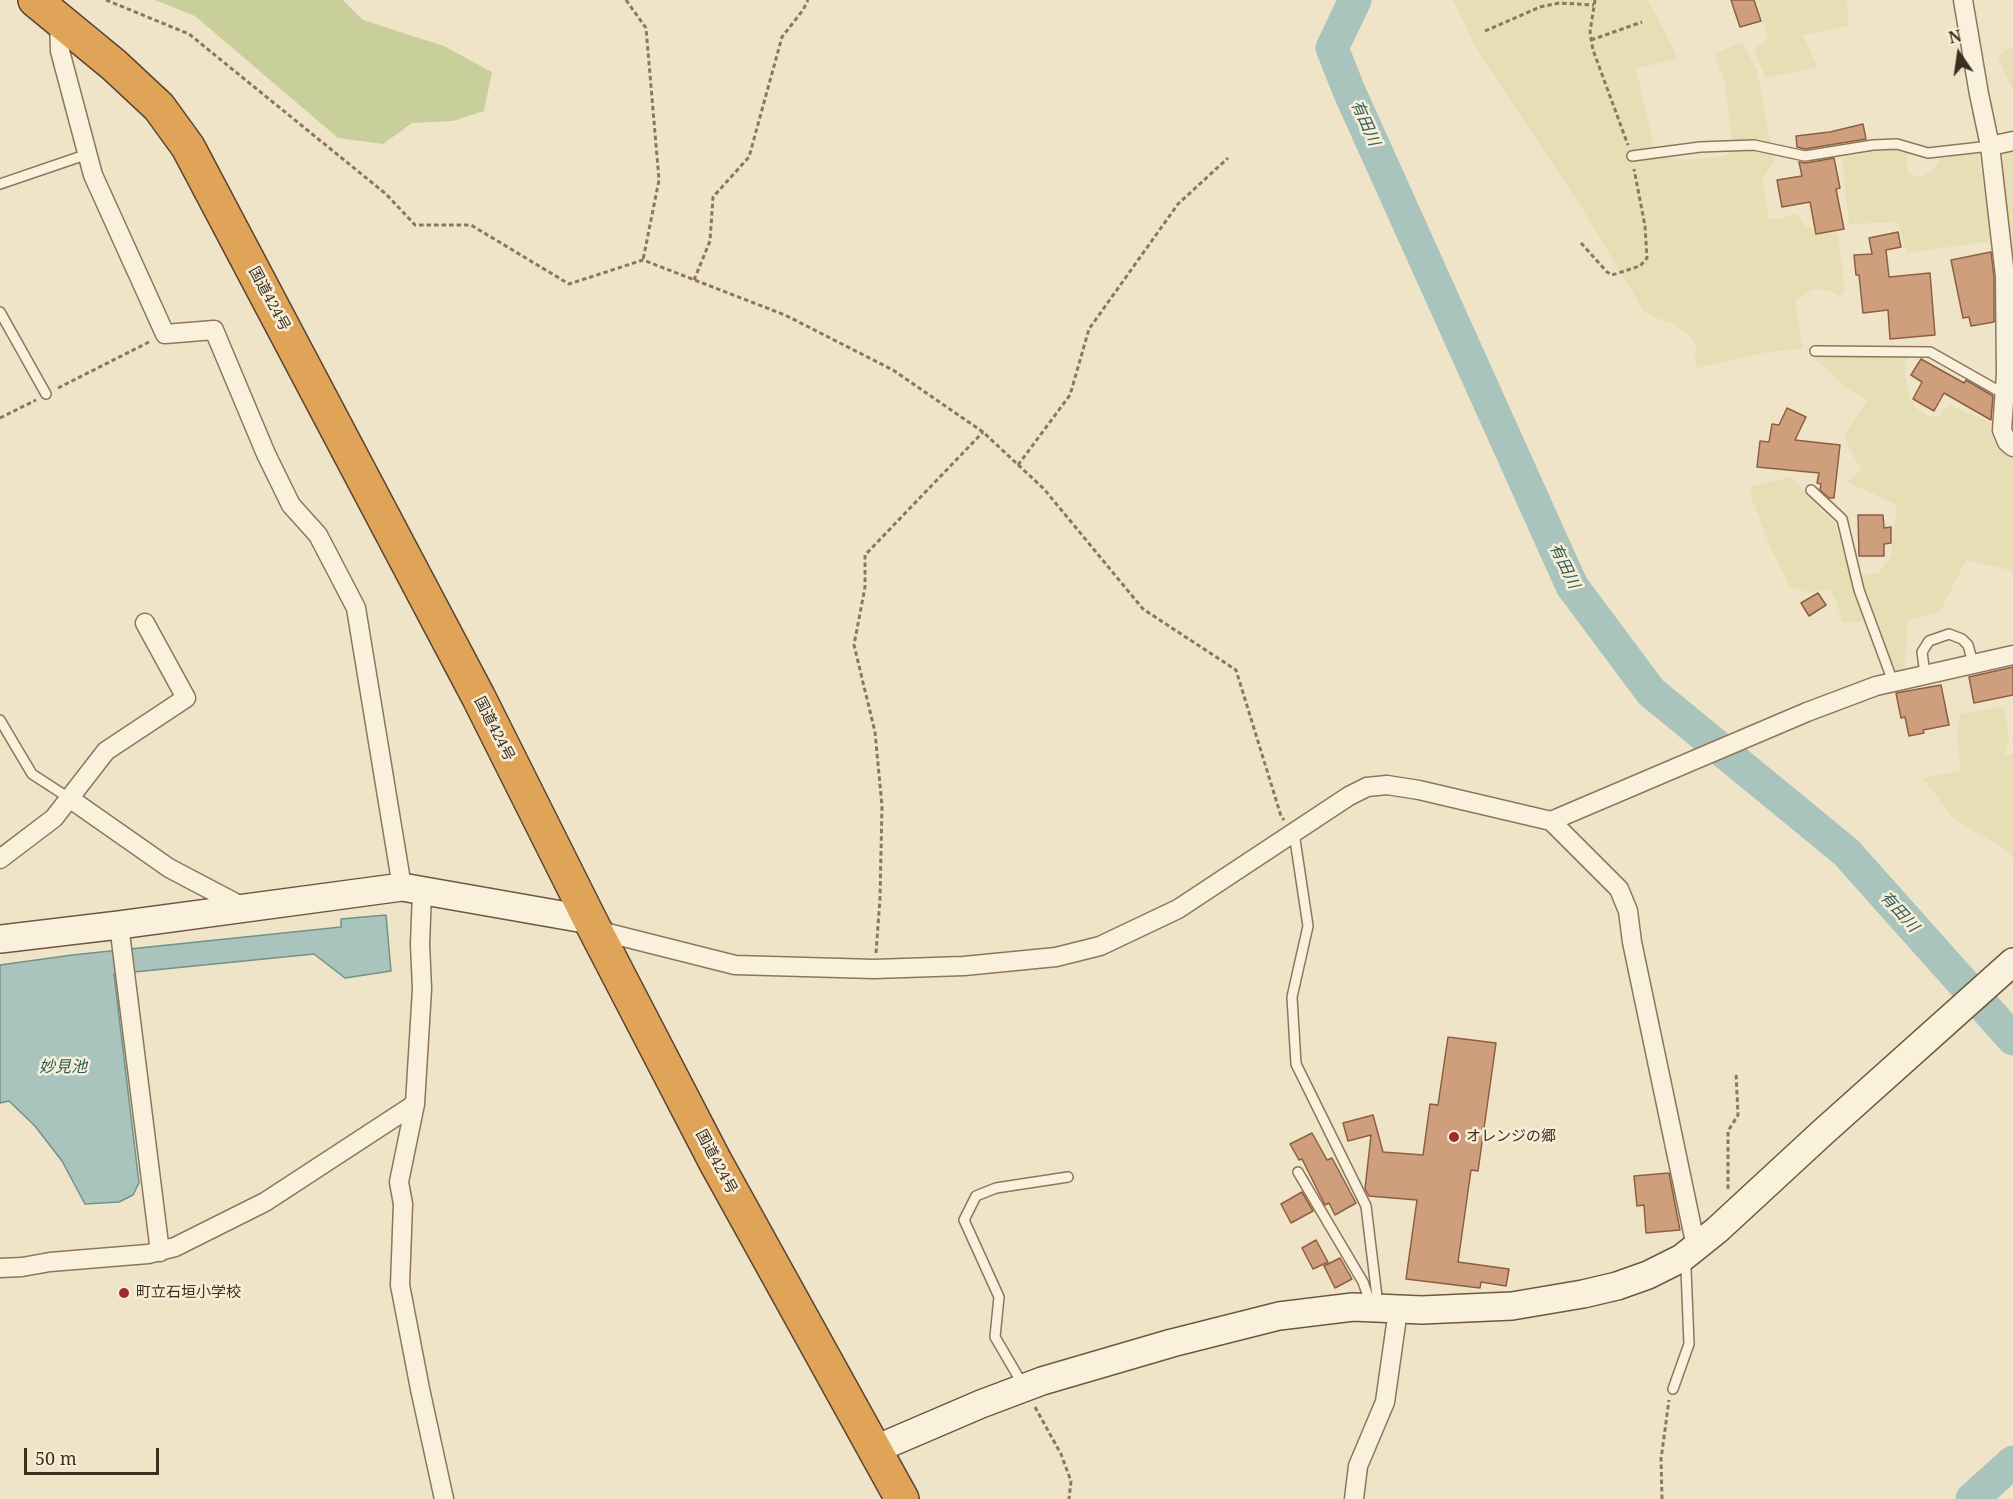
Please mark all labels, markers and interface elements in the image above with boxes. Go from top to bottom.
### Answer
north arrow [1929,24,1989,84]
text: N [1946,24,1964,49]
water label: 有田川 [1346,97,1384,149]
street label: 国道424号 [245,264,293,334]
water label: 有田川 [1545,540,1583,592]
street label: 国道424号 [470,694,518,764]
water label: 有田川 [1876,888,1922,936]
water label: 妙見池 [39,1057,87,1077]
street label: 国道424号 [692,1127,740,1197]
place label: オレンジの郷 [1466,1128,1556,1146]
marker: オレンジの郷 [1447,1130,1461,1144]
place label: 町立石垣小学校 [136,1284,241,1302]
marker: 町立石垣小学校 [117,1286,131,1300]
scale bar [27,1436,162,1474]
text: 50 m [35,1446,77,1470]

